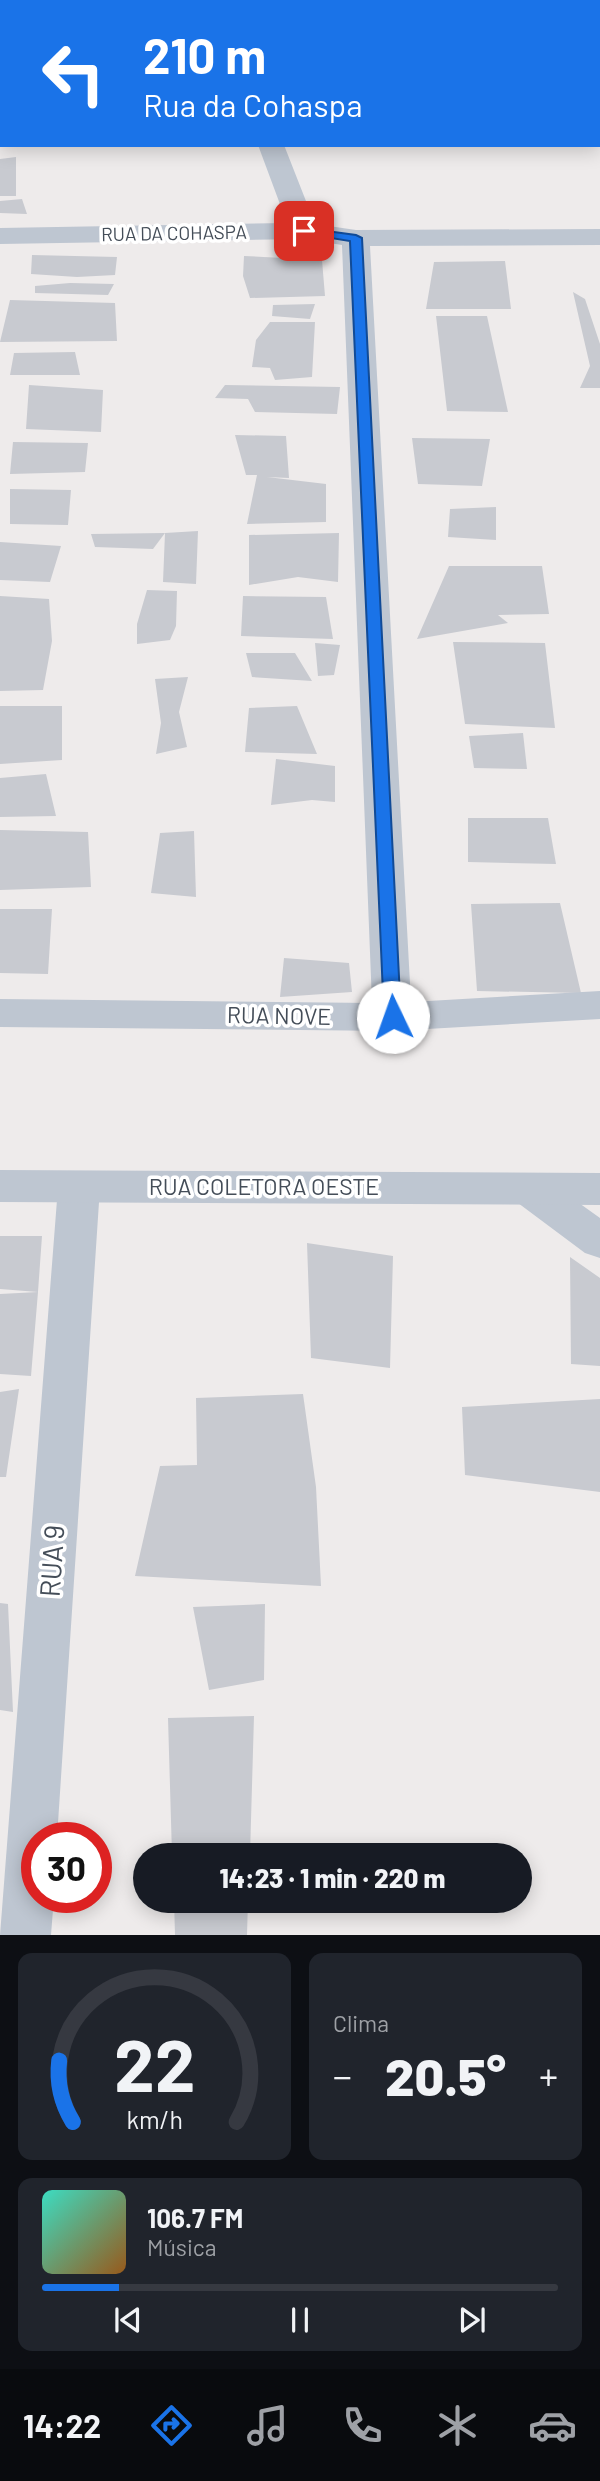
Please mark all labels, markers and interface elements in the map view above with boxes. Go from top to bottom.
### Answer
text: 210 m [143,25,266,84]
icon: left [28,28,119,119]
text: Rua da Cohaspa [143,85,363,123]
pin [274,201,334,261]
icon: arrive [285,212,323,250]
street label: RUA DA COHASPA [101,220,247,245]
position arrow [356,980,430,1054]
street label: RUA NOVE [227,1000,331,1030]
street label: RUA COLETORA OESTE [149,1172,379,1200]
street label: RUA 9 [32,1524,70,1598]
speed limit sign: 30 [21,1822,112,1913]
text: 14:23 · 1 min · 220 m [220,1862,445,1893]
text: Clima [333,2009,389,2037]
text: 22 [114,2020,195,2108]
text: 20.5° [385,2044,506,2106]
text: − [333,2052,352,2098]
text: + [539,2052,558,2098]
text: km/h [126,2104,183,2134]
text: 106.7 FM [147,2202,243,2233]
text: Música [147,2233,216,2261]
icon: previous [109,2301,147,2339]
icon: pause [281,2301,319,2339]
icon: next [453,2301,491,2339]
icon: directions [147,2401,196,2450]
icon: music [243,2401,292,2450]
icon: phone [338,2401,387,2450]
icon: climate [433,2401,482,2450]
icon: car [528,2401,577,2450]
text: 14:22 [23,2406,101,2444]

